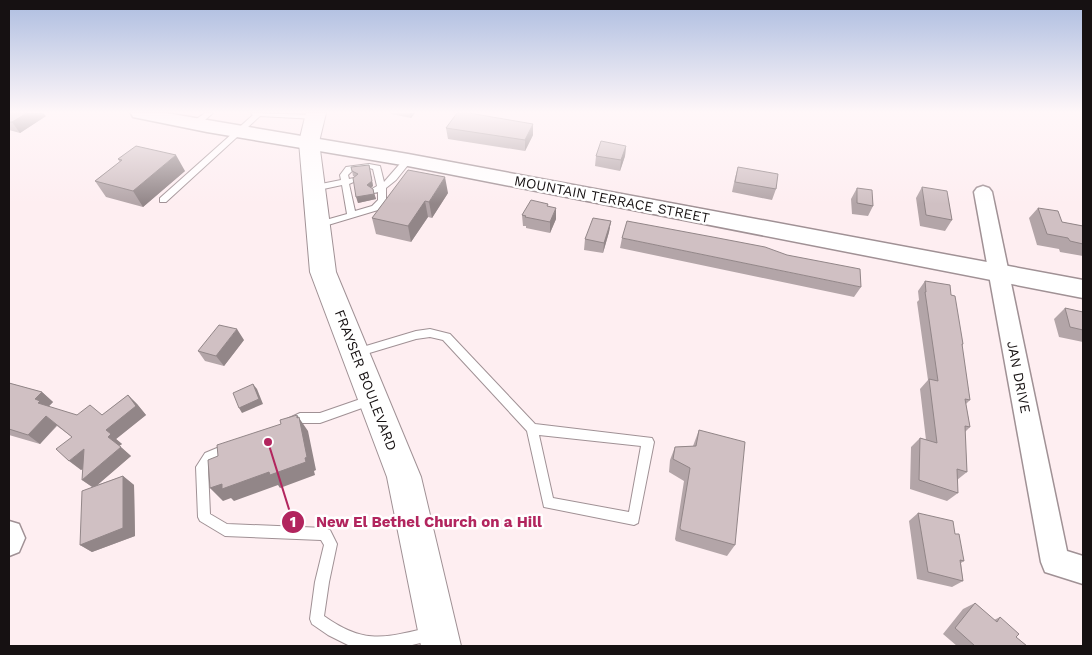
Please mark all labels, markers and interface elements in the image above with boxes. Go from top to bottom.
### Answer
street label: MOUNTAIN TERRACE STREET [513,172,712,226]
street label: FRAYSER BOULEVARD [332,307,400,453]
street label: JAN DRIVE [1004,339,1034,415]
callout: New El Bethel Church on a Hill [280,507,552,537]
text: 1 [290,513,296,531]
text: New El Bethel Church on a Hill [316,513,542,531]

